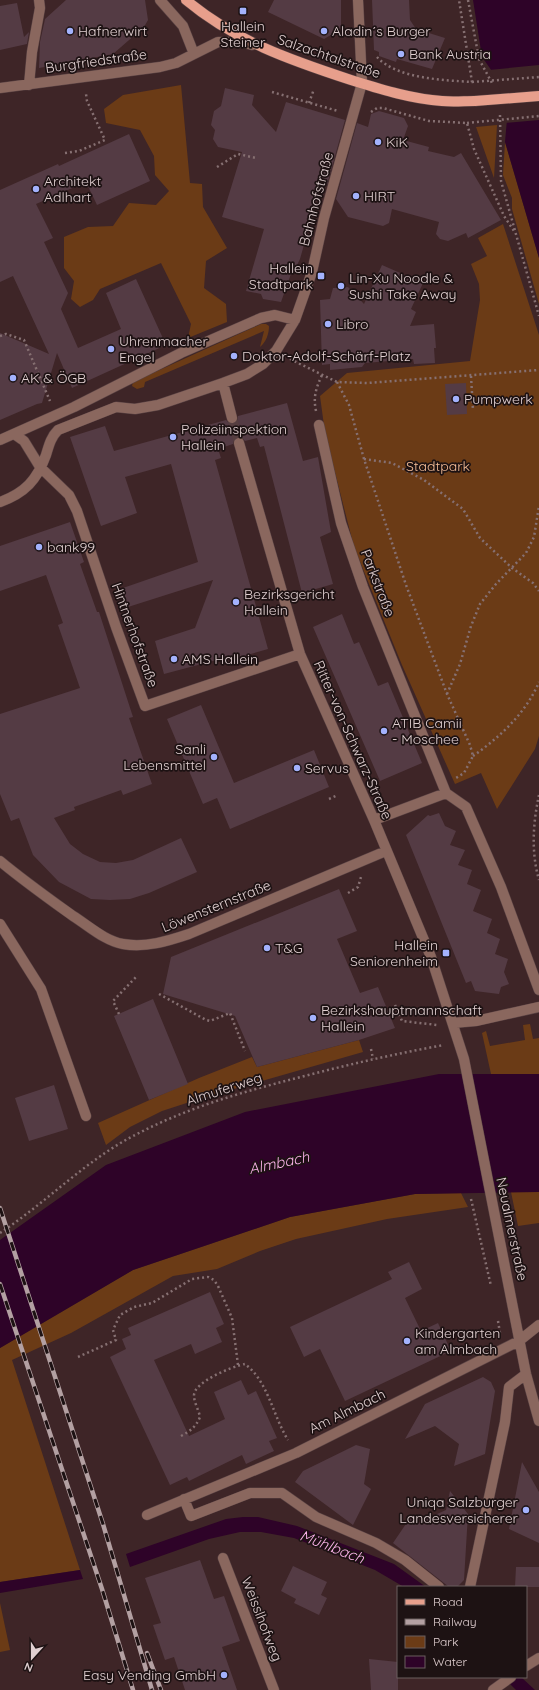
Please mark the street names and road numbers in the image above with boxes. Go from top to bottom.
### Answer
street label: Salzachtalstraße [275,30,383,82]
street label: Burgfriedstraße [44,45,148,77]
street label: Bahnhofstraße [295,150,337,248]
street label: Parkstraße [357,547,399,619]
street label: Hintnerhofstraße [108,580,162,690]
street label: Ritter-von-Schwarz-Straße [310,658,396,822]
street label: Löwensternstraße [159,876,273,936]
street label: Almuferweg [184,1068,264,1110]
street label: Neualmerstraße [492,1176,532,1282]
street label: Am Almbach [306,1385,388,1437]
street label: Weisslhofweg [238,1574,286,1664]

